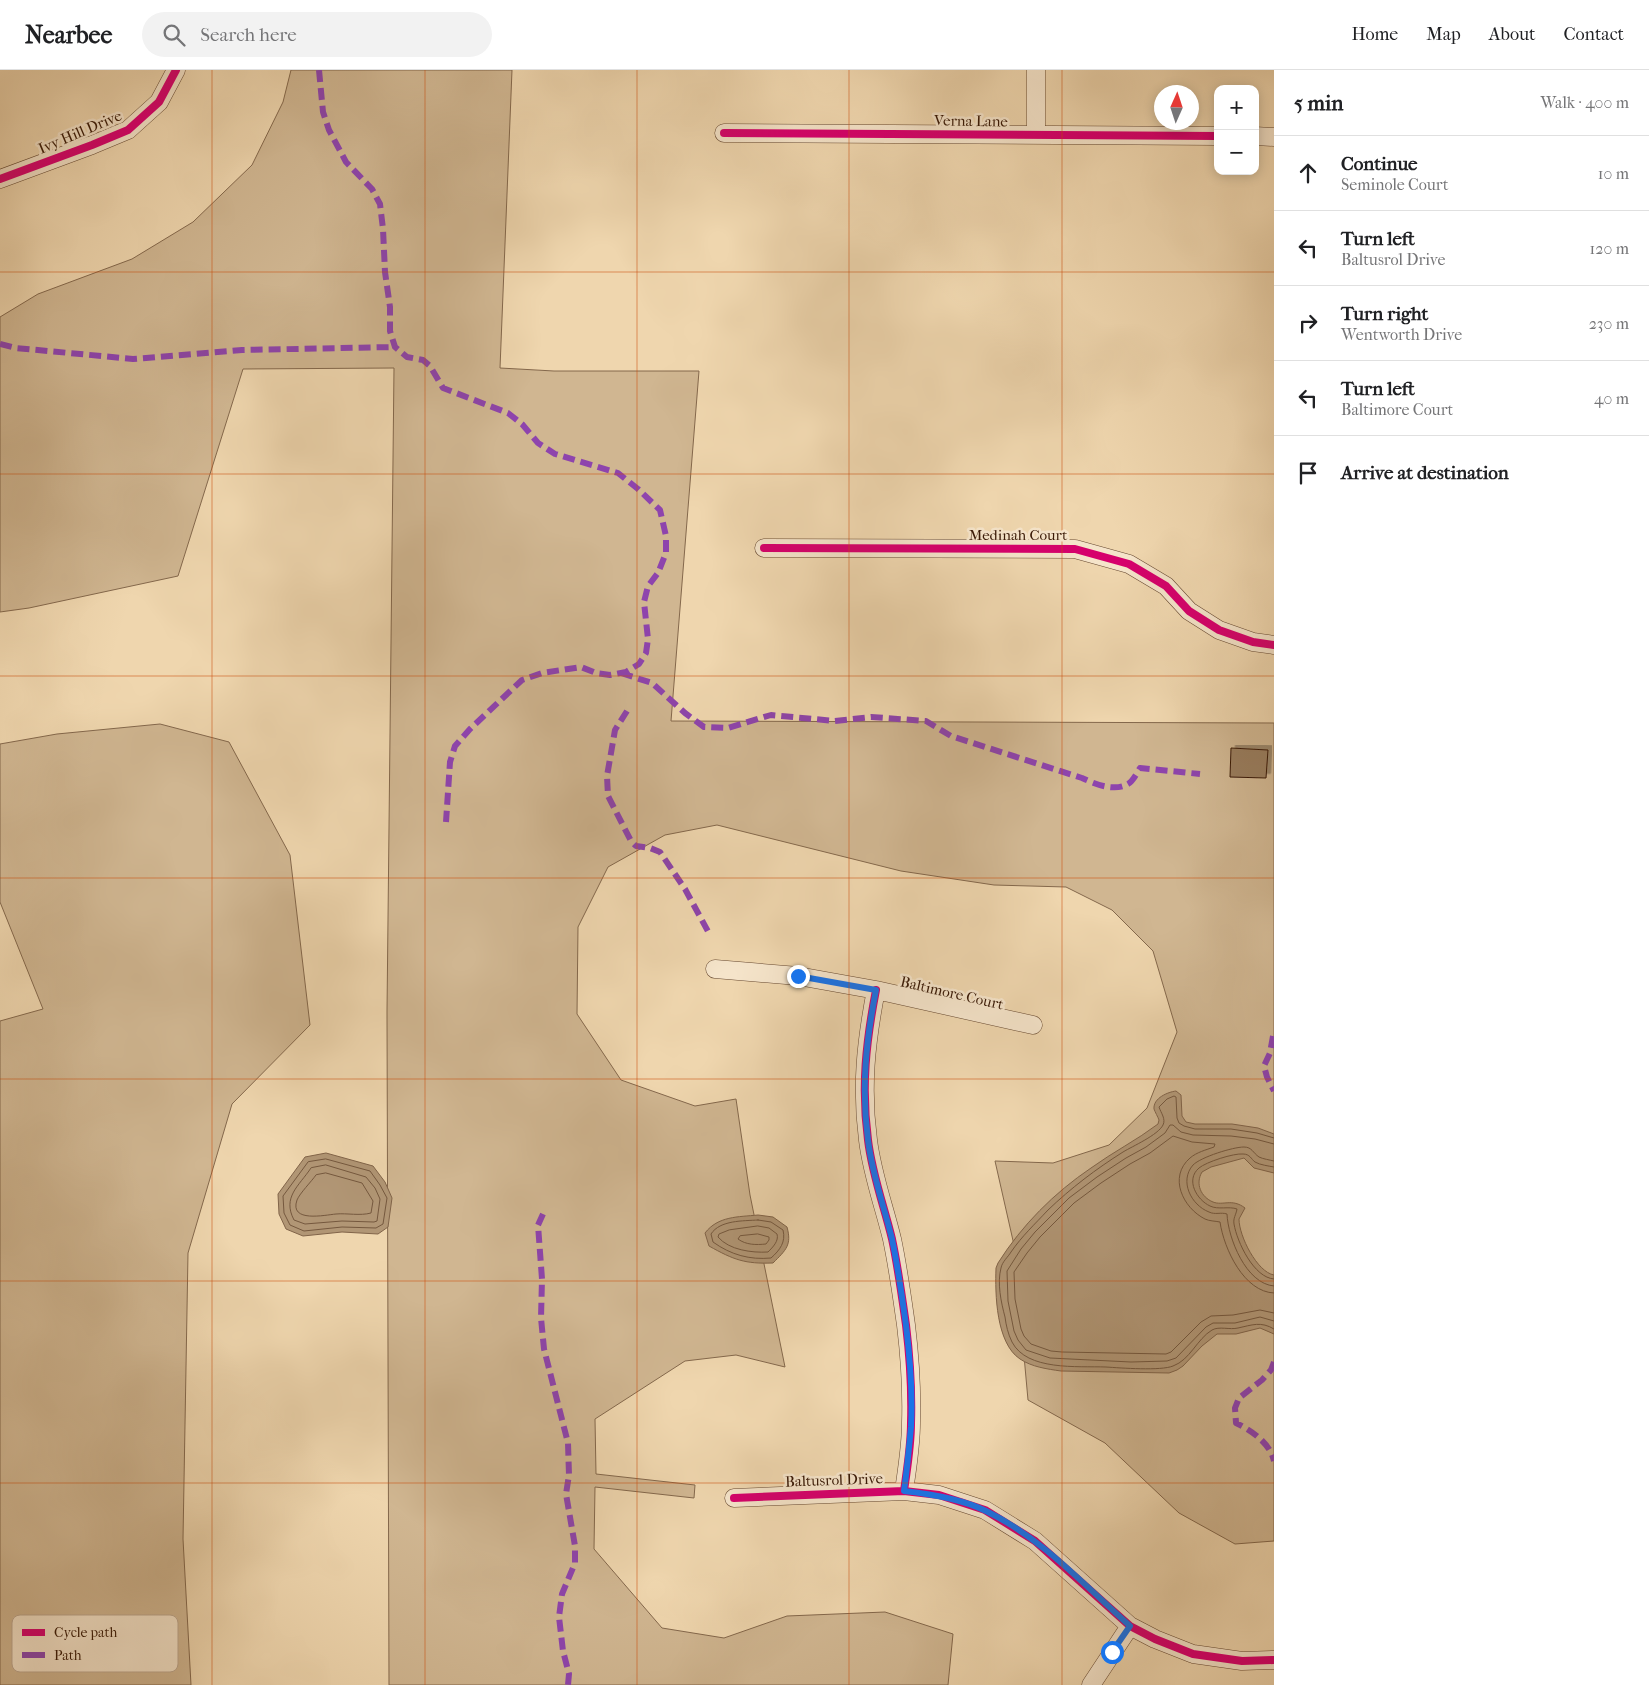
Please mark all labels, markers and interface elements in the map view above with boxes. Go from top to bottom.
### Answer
search box [142,12,492,57]
text: Nearbee [25,21,112,49]
icon: search [160,21,188,49]
text: Search here [200,24,297,46]
text: Home [1351,24,1398,45]
text: Map [1426,24,1461,45]
text: About [1489,24,1535,45]
text: Contact [1563,24,1624,45]
north arrow [1154,85,1199,130]
map controls [1214,85,1259,175]
button: + [1214,85,1259,130]
text: 5 min [1294,91,1343,115]
text: Walk · 400 m [1540,93,1629,112]
street label: Ivy Hill Drive [36,106,125,158]
street label: Verna Lane [933,111,1009,131]
button: − [1214,130,1259,175]
text: Continue [1341,153,1417,175]
icon: ahead [1294,159,1322,187]
text: 10 m [1598,164,1629,183]
text: Seminole Court [1341,175,1448,194]
text: Turn left [1341,228,1415,250]
icon: left [1294,234,1322,262]
text: 120 m [1590,239,1629,258]
text: Baltusrol Drive [1341,250,1445,269]
text: Turn right [1341,303,1428,325]
icon: right [1294,309,1322,337]
text: 230 m [1589,314,1629,333]
text: Wentworth Drive [1341,325,1462,344]
text: Turn left [1341,378,1415,400]
icon: left [1294,384,1322,412]
text: 40 m [1594,389,1629,408]
text: Baltimore Court [1341,400,1453,419]
icon: arrive [1294,459,1322,487]
text: Arrive at destination [1341,462,1509,484]
street label: Medinah Court [969,526,1068,544]
route end [787,965,810,988]
street label: Baltimore Court [899,972,1006,1014]
street label: Baltusrol Drive [785,1469,884,1491]
legend [12,1615,178,1672]
text: Cycle path [54,1624,118,1641]
route start [1101,1641,1124,1664]
text: Path [54,1647,82,1664]

